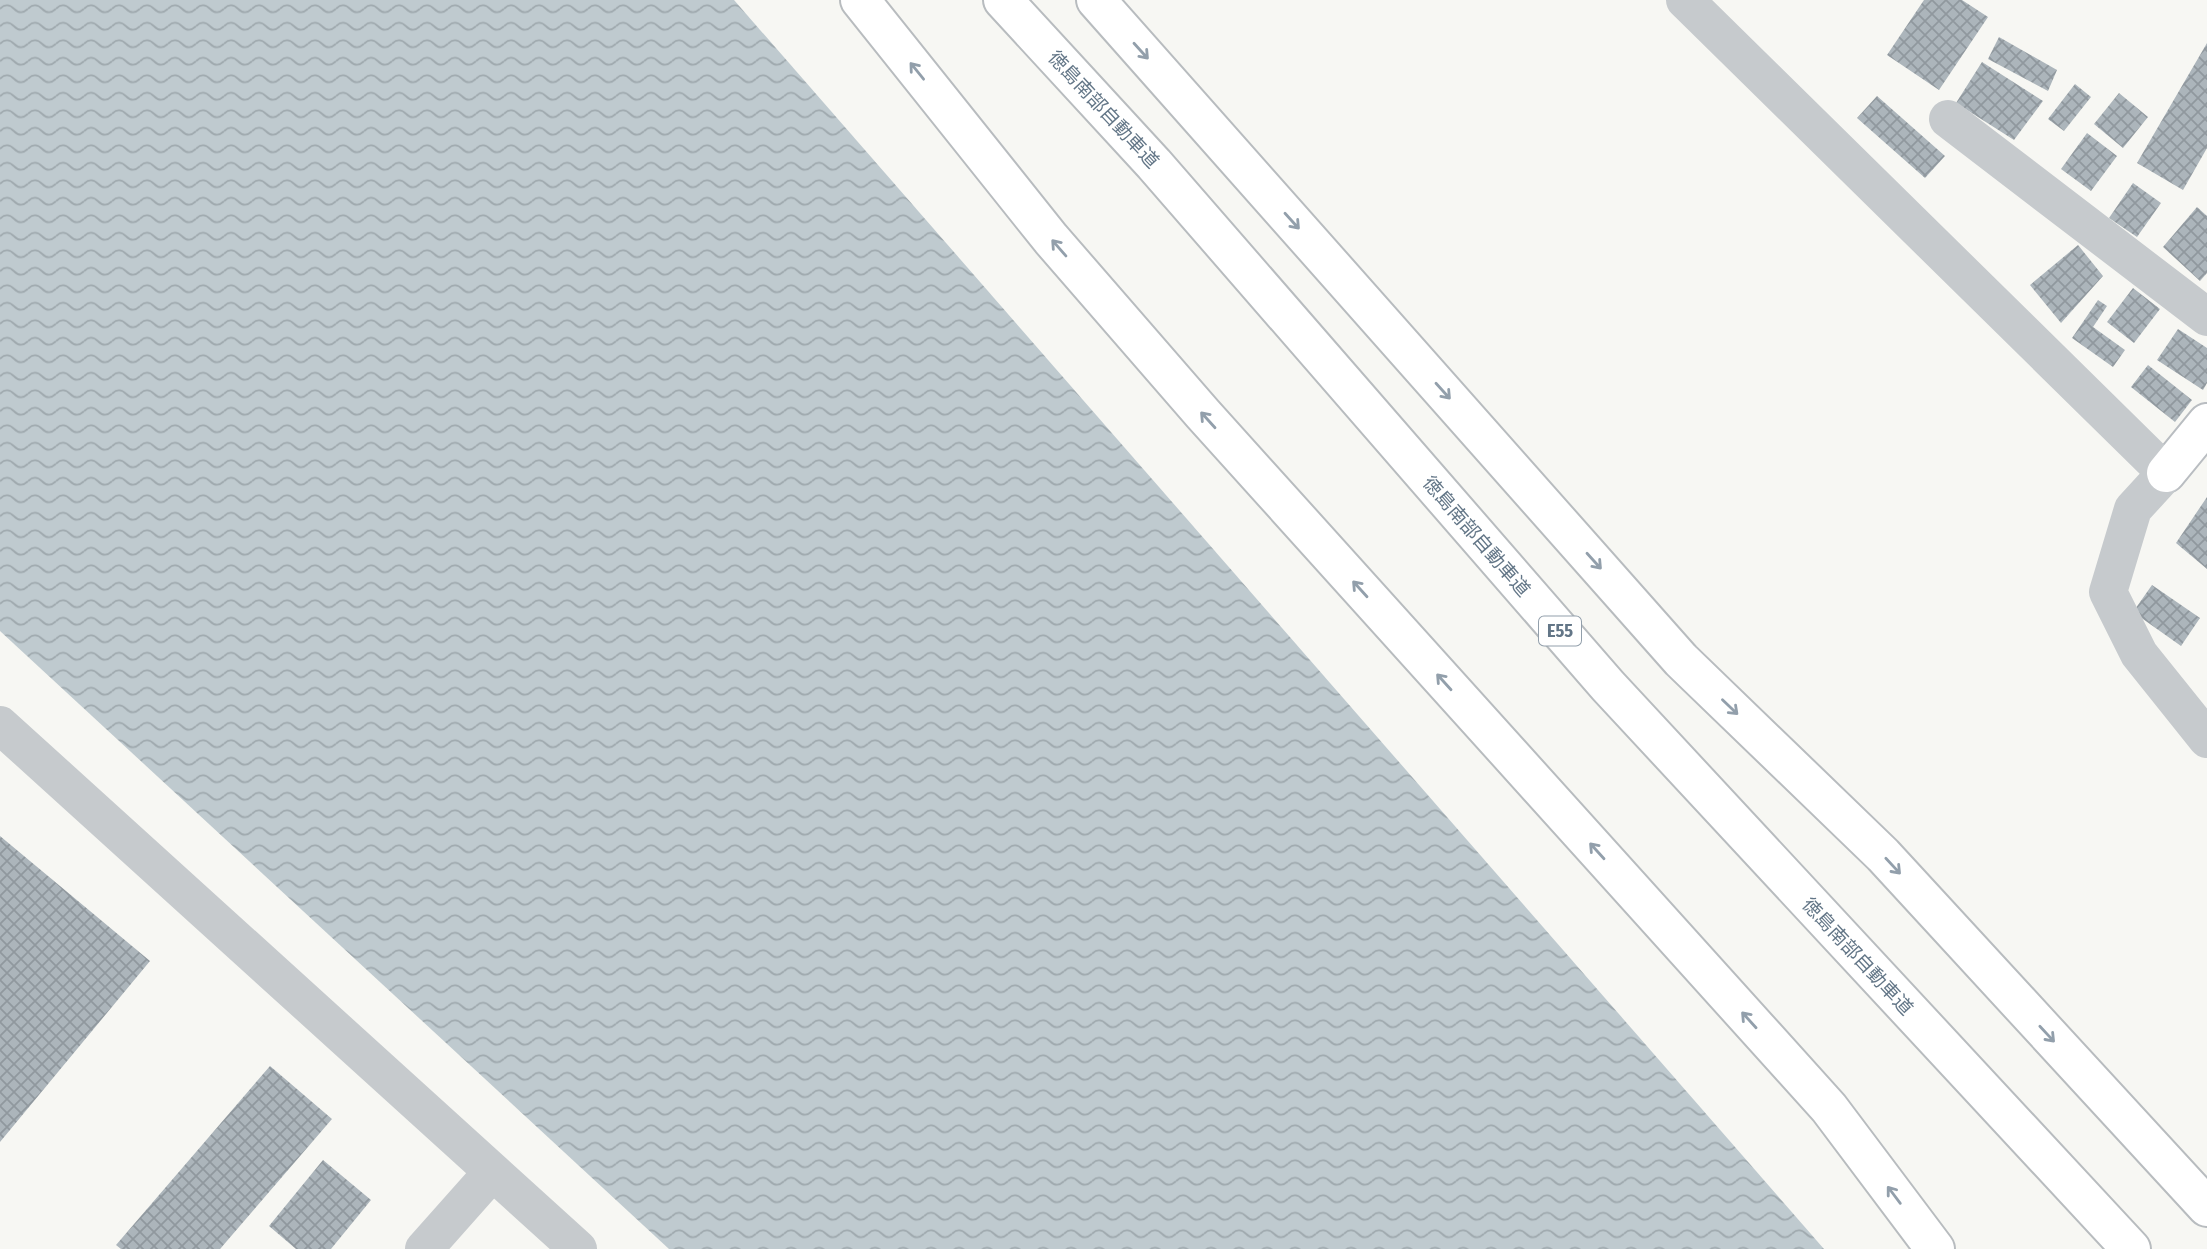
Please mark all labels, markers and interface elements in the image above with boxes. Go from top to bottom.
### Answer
one-way arrow [1133,42,1149,60]
street label: 徳島南部自動車道 [1043,46,1164,173]
one-way arrow [909,62,924,80]
one-way arrow [1284,212,1300,230]
one-way arrow [1051,239,1067,257]
one-way arrow [1435,382,1451,400]
one-way arrow [1200,411,1216,429]
street label: 徳島南部自動車道 [1418,471,1535,601]
one-way arrow [1586,552,1602,570]
one-way arrow [1352,581,1369,598]
road number: E55 [1539,616,1581,646]
one-way arrow [1436,674,1453,691]
one-way arrow [1722,699,1739,716]
one-way arrow [1588,843,1605,860]
one-way arrow [1885,857,1902,874]
street label: 徳島南部自動車道 [1797,893,1918,1020]
one-way arrow [1741,1011,1757,1029]
one-way arrow [2039,1025,2056,1042]
one-way arrow [1887,1186,1902,1204]

